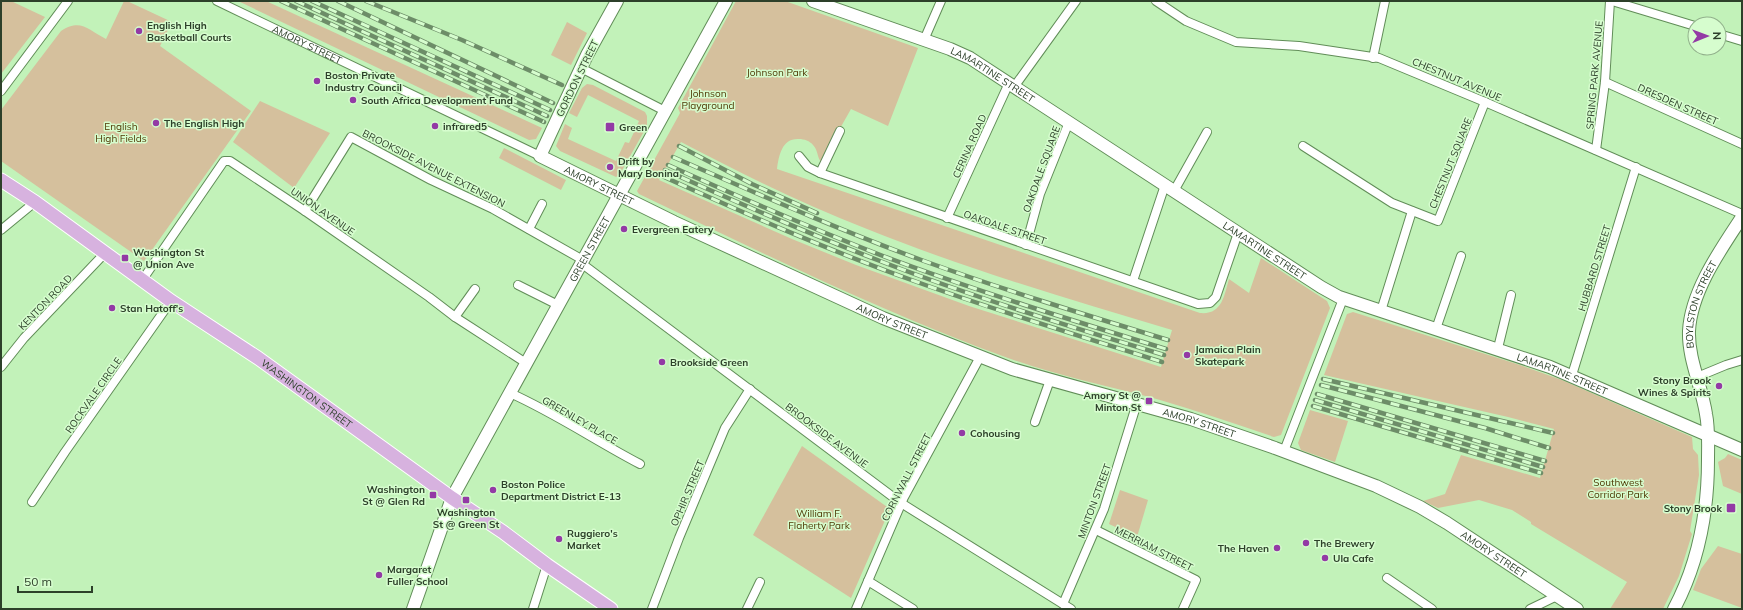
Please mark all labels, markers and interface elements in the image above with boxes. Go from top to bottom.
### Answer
north arrow [1687,16,1727,56]
place label: English High Basketball Courts [147,19,232,44]
street label: SPRING PARK AVENUE [1583,20,1606,130]
street label: AMORY STREET [270,22,344,67]
marker: English High Basketball Courts [134,26,144,36]
text: N [1710,32,1724,40]
street label: GORDON STREET [553,38,602,119]
street label: LAMARTINE STREET [948,44,1037,106]
street label: CHESTNUT AVENUE [1410,55,1504,104]
park label: Johnson Park [747,66,808,79]
place label: Boston Private Industry Council [325,69,402,94]
marker: Boston Private Industry Council [312,76,322,86]
street label: DRESDEN STREET [1636,81,1720,128]
park label: Johnson Playground [681,87,735,112]
place label: South Africa Development Fund [361,94,513,107]
marker: South Africa Development Fund [348,95,358,105]
street label: CERINA ROAD [949,112,989,180]
street label: CHESTNUT SQUARE [1426,116,1475,211]
place label: The English High [164,117,244,130]
marker: The English High [151,118,161,128]
park label: English High Fields [95,120,147,145]
place label: infrared5 [443,120,487,133]
marker: infrared5 [430,121,440,131]
marker: Green [604,121,616,133]
place label: Green [619,121,647,134]
street label: OAKDALE SQUARE [1020,124,1063,214]
street label: BROOKSIDE AVENUE EXTENSION [360,127,507,210]
place label: Drift by Mary Bonina [618,155,679,180]
marker: Drift by Mary Bonina [605,162,615,172]
street label: AMORY STREET [562,163,636,208]
street label: UNION AVENUE [288,184,357,238]
street label: OAKDALE STREET [962,207,1048,248]
street label: GREEN STREET [566,214,613,284]
street label: LAMARTINE STREET [1220,219,1308,283]
place label: Evergreen Eatery [632,223,714,236]
street label: HUBBARD STREET [1575,223,1614,313]
marker: Evergreen Eatery [619,224,629,234]
place label: Washington St @ Union Ave [133,246,205,271]
marker: Washington St @ Union Ave [120,253,130,263]
street label: BOYLSTON STREET [1683,258,1720,349]
street label: KENTON ROAD [16,272,75,333]
street label: AMORY STREET [854,301,929,342]
place label: Stan Hatoff's [120,302,183,315]
marker: Stan Hatoff's [107,303,117,313]
place label: Jamaica Plain Skatepark [1195,343,1261,368]
marker: Jamaica Plain Skatepark [1182,350,1192,360]
street label: LAMARTINE STREET [1515,350,1610,398]
street label: ROCKVALE CIRCLE [62,355,125,436]
street label: WASHINGTON STREET [258,356,355,431]
place label: Brookside Green [670,356,748,369]
marker: Brookside Green [657,357,667,367]
place label: Stony Brook Wines & Spirits [1638,374,1711,399]
marker: Stony Brook Wines & Spirits [1714,381,1724,391]
place label: Amory St @ Minton St [1084,389,1141,414]
street label: GREENLEY PLACE [540,394,620,447]
marker: Amory St @ Minton St [1144,396,1154,406]
street label: BROOKSIDE AVENUE [783,400,871,471]
street label: AMORY STREET [1161,405,1237,441]
place label: Cohousing [970,427,1020,440]
marker: Cohousing [957,428,967,438]
street label: CORNWALL STREET [879,431,934,523]
street label: OPHIR STREET [668,458,707,528]
street label: MINTON STREET [1075,462,1114,540]
park label: Southwest Corridor Park [1588,476,1649,501]
place label: Boston Police Department District E-13 [501,478,621,503]
place label: Washington St @ Glen Rd [362,483,425,508]
marker: Boston Police Department District E-13 [488,485,498,495]
marker: Washington St @ Glen Rd [428,490,438,500]
marker: Washington St @ Green St [461,495,471,505]
place label: Stony Brook [1664,502,1722,515]
marker: Stony Brook [1725,502,1737,514]
place label: Washington St @ Green St [433,506,499,531]
park label: William F. Flaherty Park [788,507,851,532]
street label: MERRIAM STREET [1112,523,1195,574]
place label: Ruggiero's Market [567,527,618,552]
street label: AMORY STREET [1458,528,1529,581]
marker: Ruggiero's Market [554,534,564,544]
place label: The Brewery [1314,537,1375,550]
marker: The Brewery [1301,538,1311,548]
place label: The Haven [1218,542,1269,555]
marker: The Haven [1272,543,1282,553]
place label: Ula Cafe [1333,552,1374,565]
marker: Ula Cafe [1320,553,1330,563]
place label: Margaret Fuller School [387,563,448,588]
scale bar [18,568,92,594]
marker: Margaret Fuller School [374,570,384,580]
text: 50 m [24,574,52,589]

